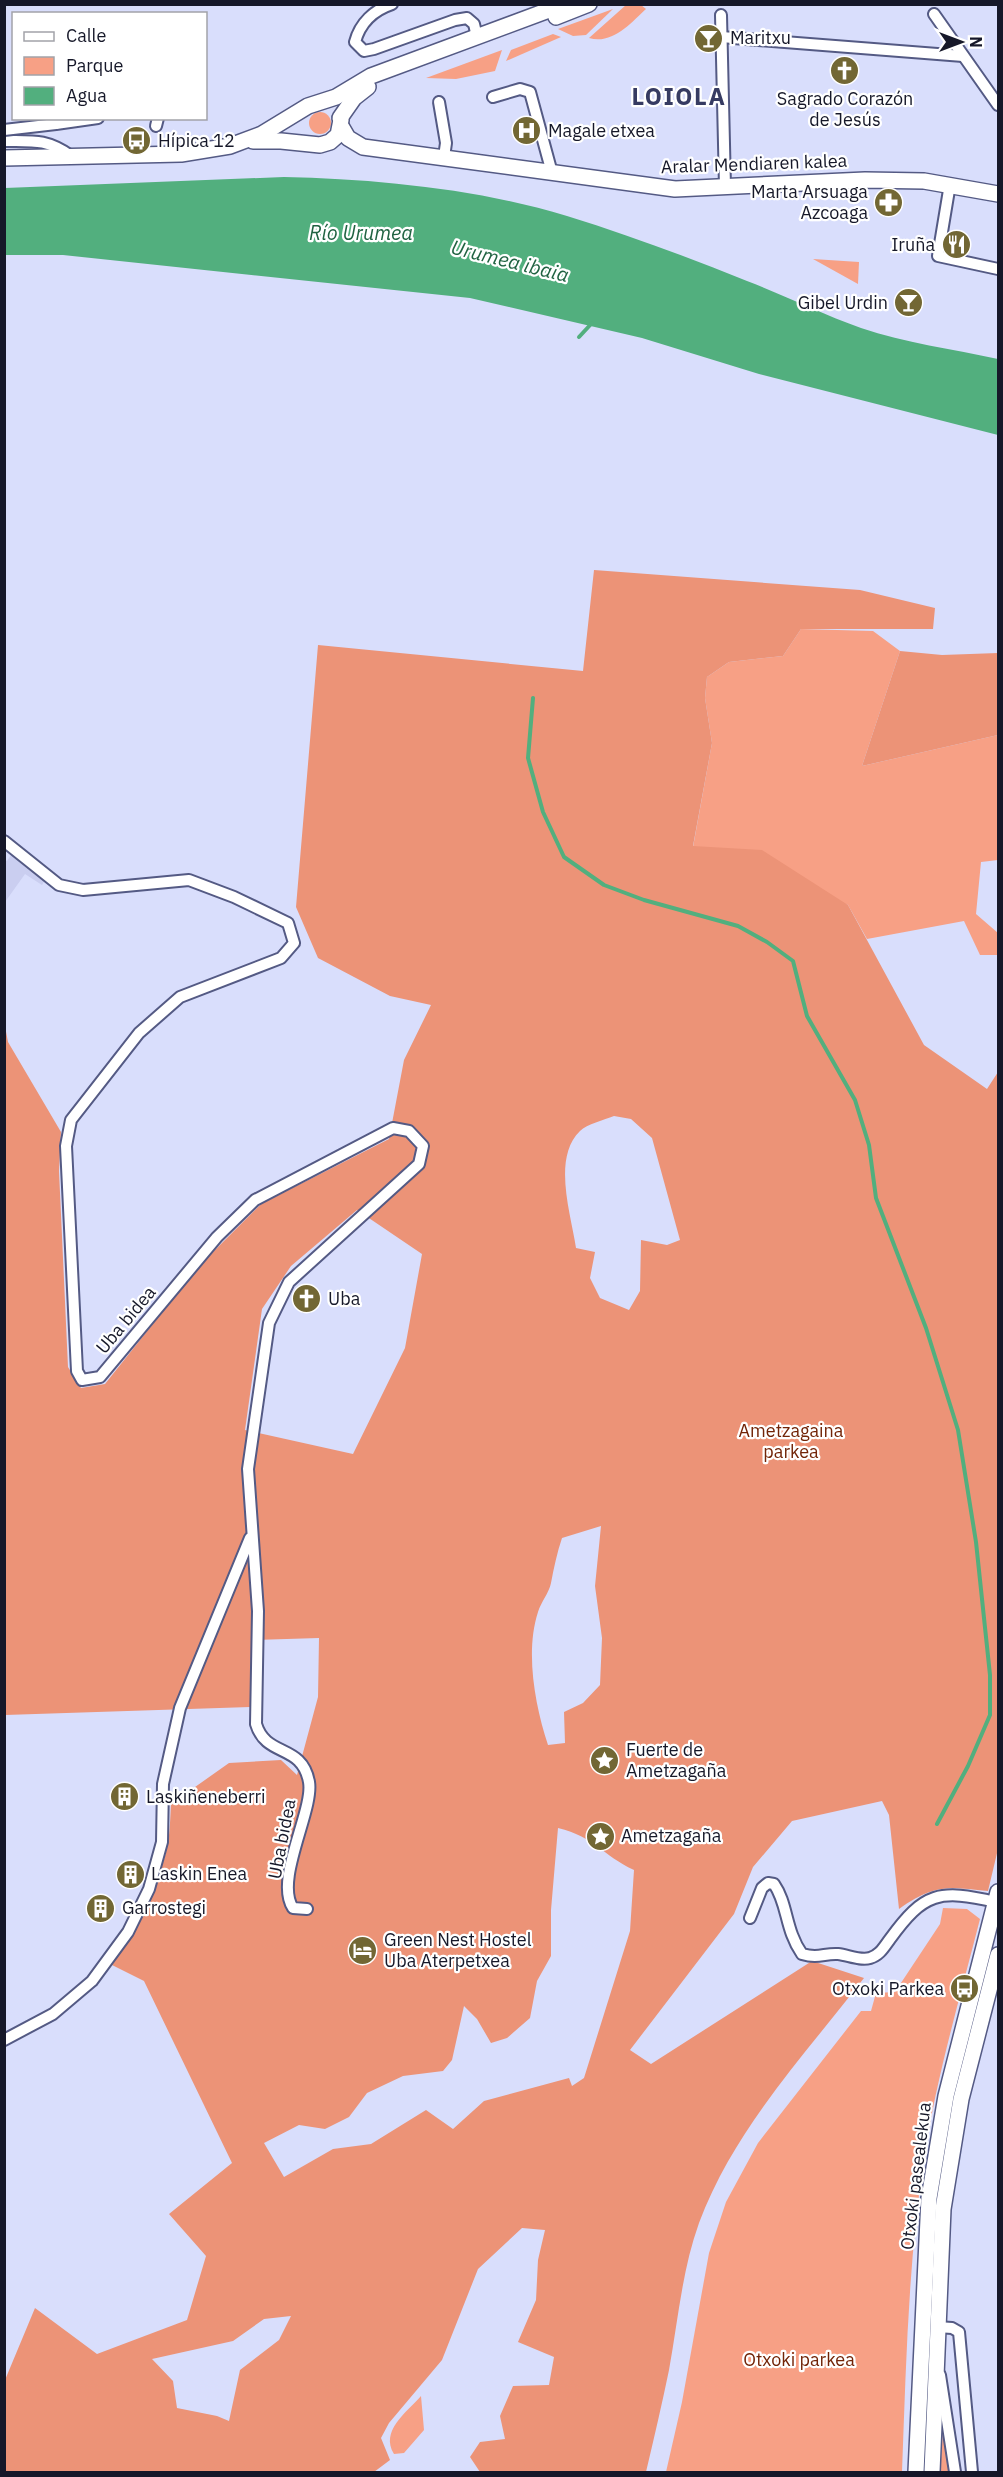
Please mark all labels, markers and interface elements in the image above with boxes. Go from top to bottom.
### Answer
legend [12,12,207,120]
north arrow [931,12,991,72]
bar icon: Maritxu [693,22,725,54]
text: Calle [66,24,106,47]
place label: Maritxu [730,26,791,49]
text: N [966,36,986,48]
text: Parque [66,54,124,77]
church icon: Sagrado Corazón de Jesús [829,54,861,86]
district label: LOIOLA [632,80,726,112]
text: Agua [66,84,107,107]
place label: Sagrado Corazón de Jesús [777,87,913,131]
hospital icon: Magale etxea [511,115,543,147]
place label: Magale etxea [548,119,655,142]
bus stop icon: Hípica 12 [121,125,153,157]
place label: Hípica 12 [158,129,235,152]
street label: Aralar Mendiaren kalea [660,149,848,178]
place label: Marta Arsuaga Azcoaga [751,180,868,224]
pharmacy icon: Marta Arsuaga Azcoaga [873,186,905,218]
water label: Río Urumea [309,219,413,246]
restaurant icon: Iruña [940,229,972,261]
water label: Urumea ibaia [448,233,572,288]
place label: Iruña [891,233,935,256]
bar icon: Gibel Urdin [893,287,925,319]
place label: Gibel Urdin [798,291,888,314]
street label: Uba bidea [91,1281,161,1358]
church icon: Uba [291,1283,323,1315]
place label: Uba [328,1287,361,1310]
park label: Ametzagaina parkea [739,1419,844,1463]
place label: Fuerte de Ametzagaña [626,1738,727,1782]
place icon: Fuerte de Ametzagaña [589,1744,621,1776]
building icon: Laskiñeneberri [109,1781,141,1813]
place label: Laskiñeneberri [146,1785,266,1808]
street label: Uba bidea [262,1796,301,1881]
place icon: Ametzagaña [584,1820,616,1852]
place label: Ametzagaña [621,1824,722,1847]
building icon: Laskin Enea [114,1858,146,1890]
place label: Laskin Enea [151,1862,247,1885]
building icon: Garrostegi [85,1892,117,1924]
place label: Garrostegi [122,1896,206,1919]
place label: Green Nest Hostel Uba Aterpetxea [384,1928,532,1972]
hotel icon: Green Nest Hostel Uba Aterpetxea [347,1934,379,1966]
bus stop icon: Otxoki Parkea [949,1973,981,2005]
place label: Otxoki Parkea [832,1977,944,2000]
street label: Otxoki pasealekua [895,2100,936,2251]
park label: Otxoki parkea [743,2348,855,2371]

